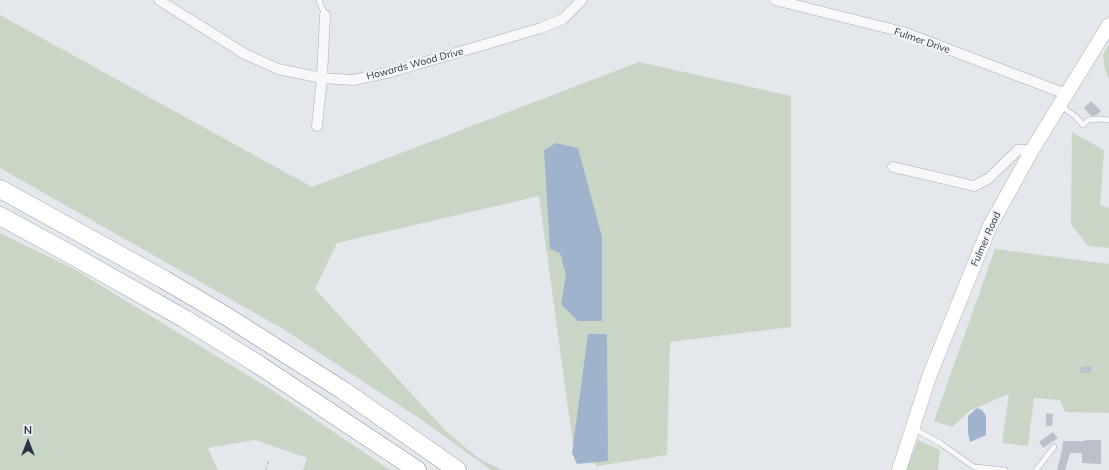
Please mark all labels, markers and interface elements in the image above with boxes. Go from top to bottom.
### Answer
street label: Fulmer Drive [892,26,952,56]
street label: Howards Wood Drive [365,45,465,83]
street label: Fulmer Road [969,210,1003,268]
north arrow [8,422,48,462]
text: N [24,423,32,437]

